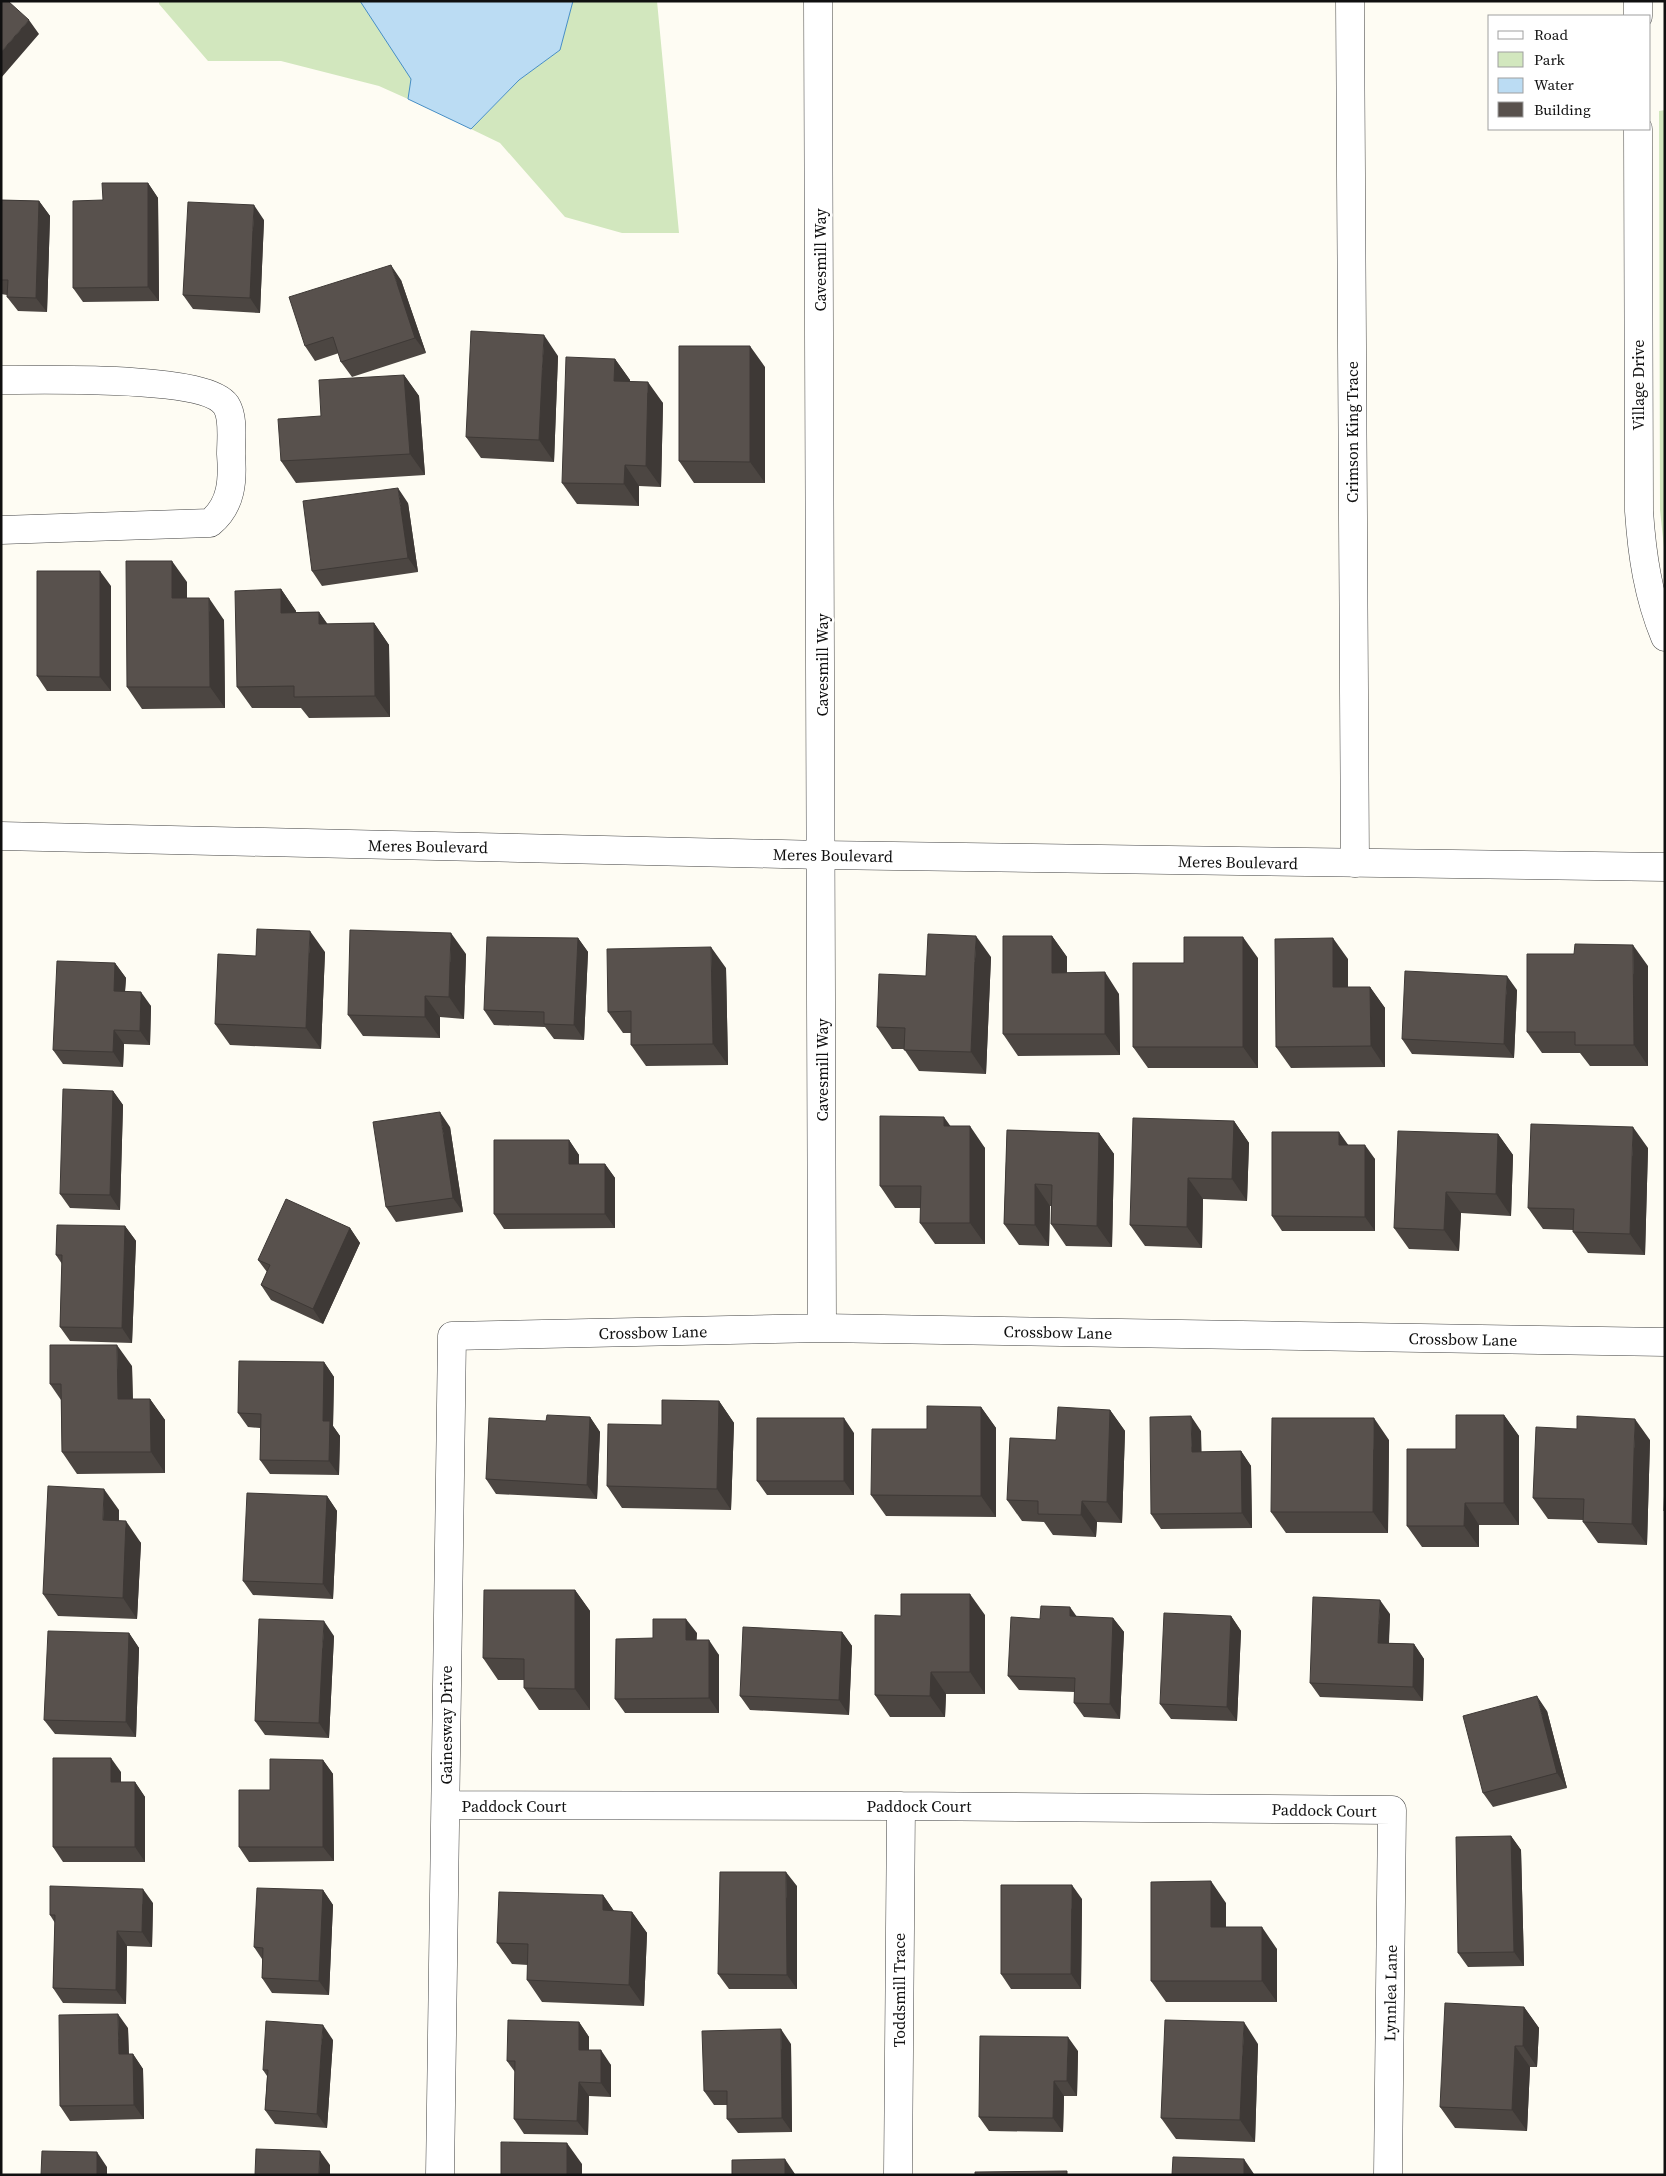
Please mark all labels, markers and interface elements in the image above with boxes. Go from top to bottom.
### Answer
legend [1488,15,1651,130]
text: Road [1534,24,1568,45]
text: Park [1534,49,1566,70]
text: Water [1534,74,1575,95]
text: Building [1534,99,1591,120]
street label: Cavesmill Way [809,208,831,312]
street label: Village Drive [1627,339,1649,431]
street label: Crimson King Trace [1341,361,1363,503]
street label: Cavesmill Way [811,613,833,717]
street label: Meres Boulevard [368,834,488,858]
street label: Meres Boulevard [773,843,893,867]
street label: Meres Boulevard [1178,850,1298,874]
street label: Cavesmill Way [811,1018,833,1122]
street label: Crossbow Lane [598,1320,708,1344]
street label: Crossbow Lane [1003,1320,1113,1344]
street label: Crossbow Lane [1408,1327,1518,1351]
street label: Gainesway Drive [435,1665,457,1785]
street label: Paddock Court [462,1795,567,1817]
street label: Paddock Court [867,1795,972,1817]
street label: Paddock Court [1271,1798,1377,1822]
street label: Toddsmill Trace [888,1933,910,2047]
street label: Lynnlea Lane [1378,1944,1402,2042]

